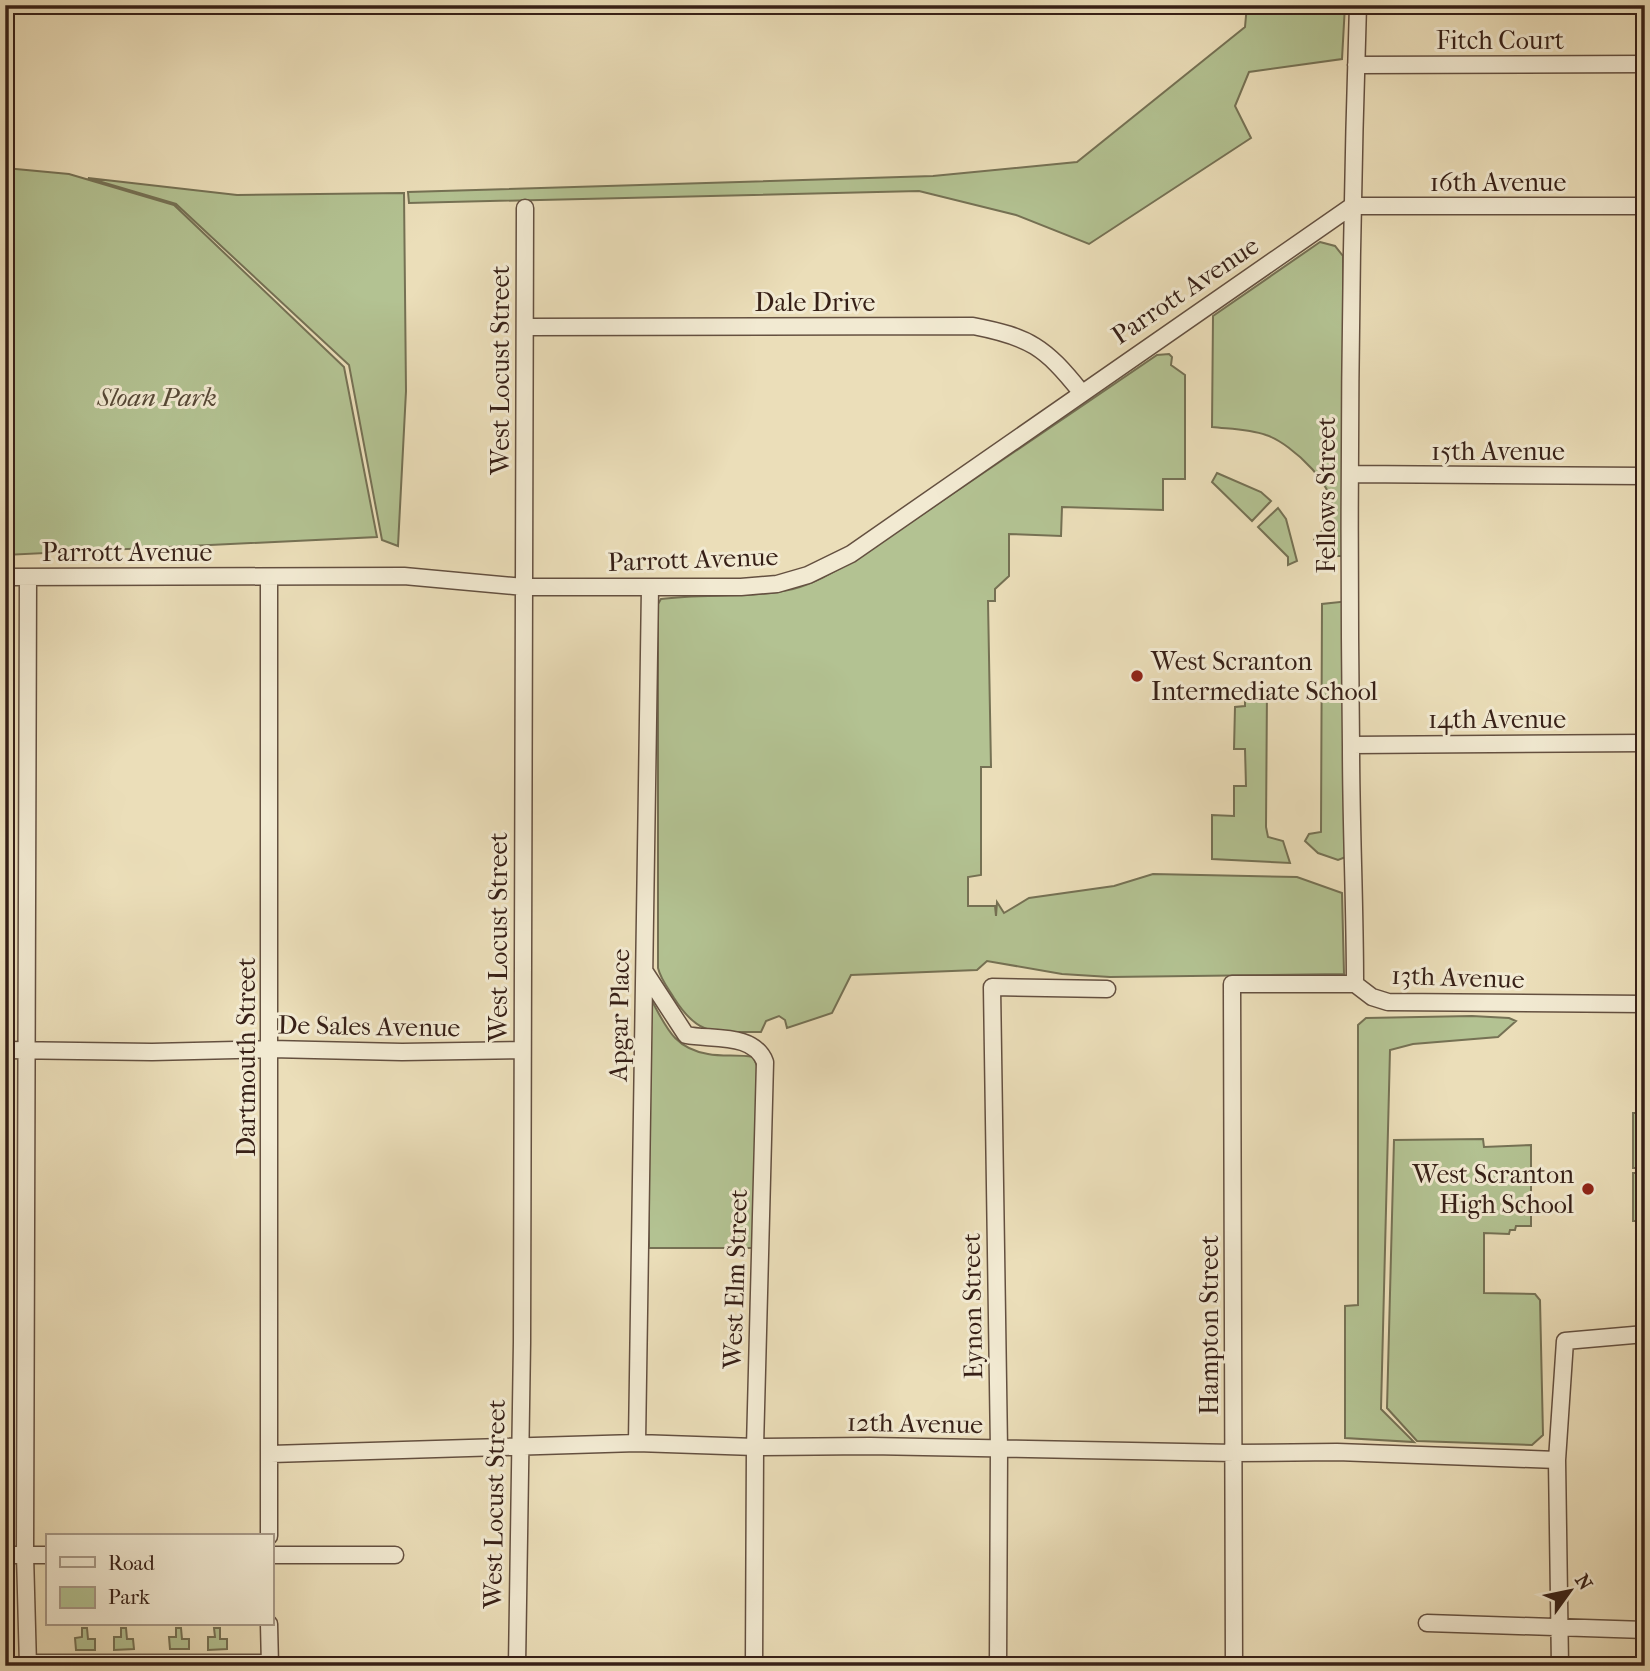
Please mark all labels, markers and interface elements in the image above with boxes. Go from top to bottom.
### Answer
street label: Fitch Court [1436,25,1565,56]
street label: 16th Avenue [1430,167,1566,198]
street label: Parrott Avenue [1106,230,1265,351]
street label: West Locust Street [485,265,516,476]
street label: Dale Drive [755,287,876,318]
park label: Sloan Park [96,382,217,413]
street label: Fellows Street [1311,416,1342,573]
street label: 15th Avenue [1431,436,1565,467]
street label: Parrott Avenue [42,537,212,568]
street label: Parrott Avenue [607,541,779,578]
place label: West Scranton Intermediate School [1150,646,1378,707]
marker: West Scranton Intermediate School [1129,668,1145,684]
street label: 14th Avenue [1428,704,1566,735]
street label: West Locust Street [483,832,514,1043]
street label: Apgar Place [603,948,636,1083]
street label: Dartmouth Street [231,957,262,1157]
street label: 13th Avenue [1391,960,1525,995]
street label: De Sales Avenue [277,1009,461,1044]
place label: West Scranton High School [1412,1159,1574,1220]
marker: West Scranton High School [1580,1181,1596,1197]
street label: West Elm Street [717,1188,754,1371]
street label: Eynon Street [956,1232,989,1379]
street label: Hampton Street [1194,1234,1225,1415]
street label: West Locust Street [477,1398,512,1610]
street label: 12th Avenue [847,1407,983,1440]
legend [46,1534,273,1626]
text: Road [108,1551,155,1575]
north arrow [1534,1556,1604,1626]
text: N [1570,1570,1597,1595]
text: Park [108,1585,150,1609]

